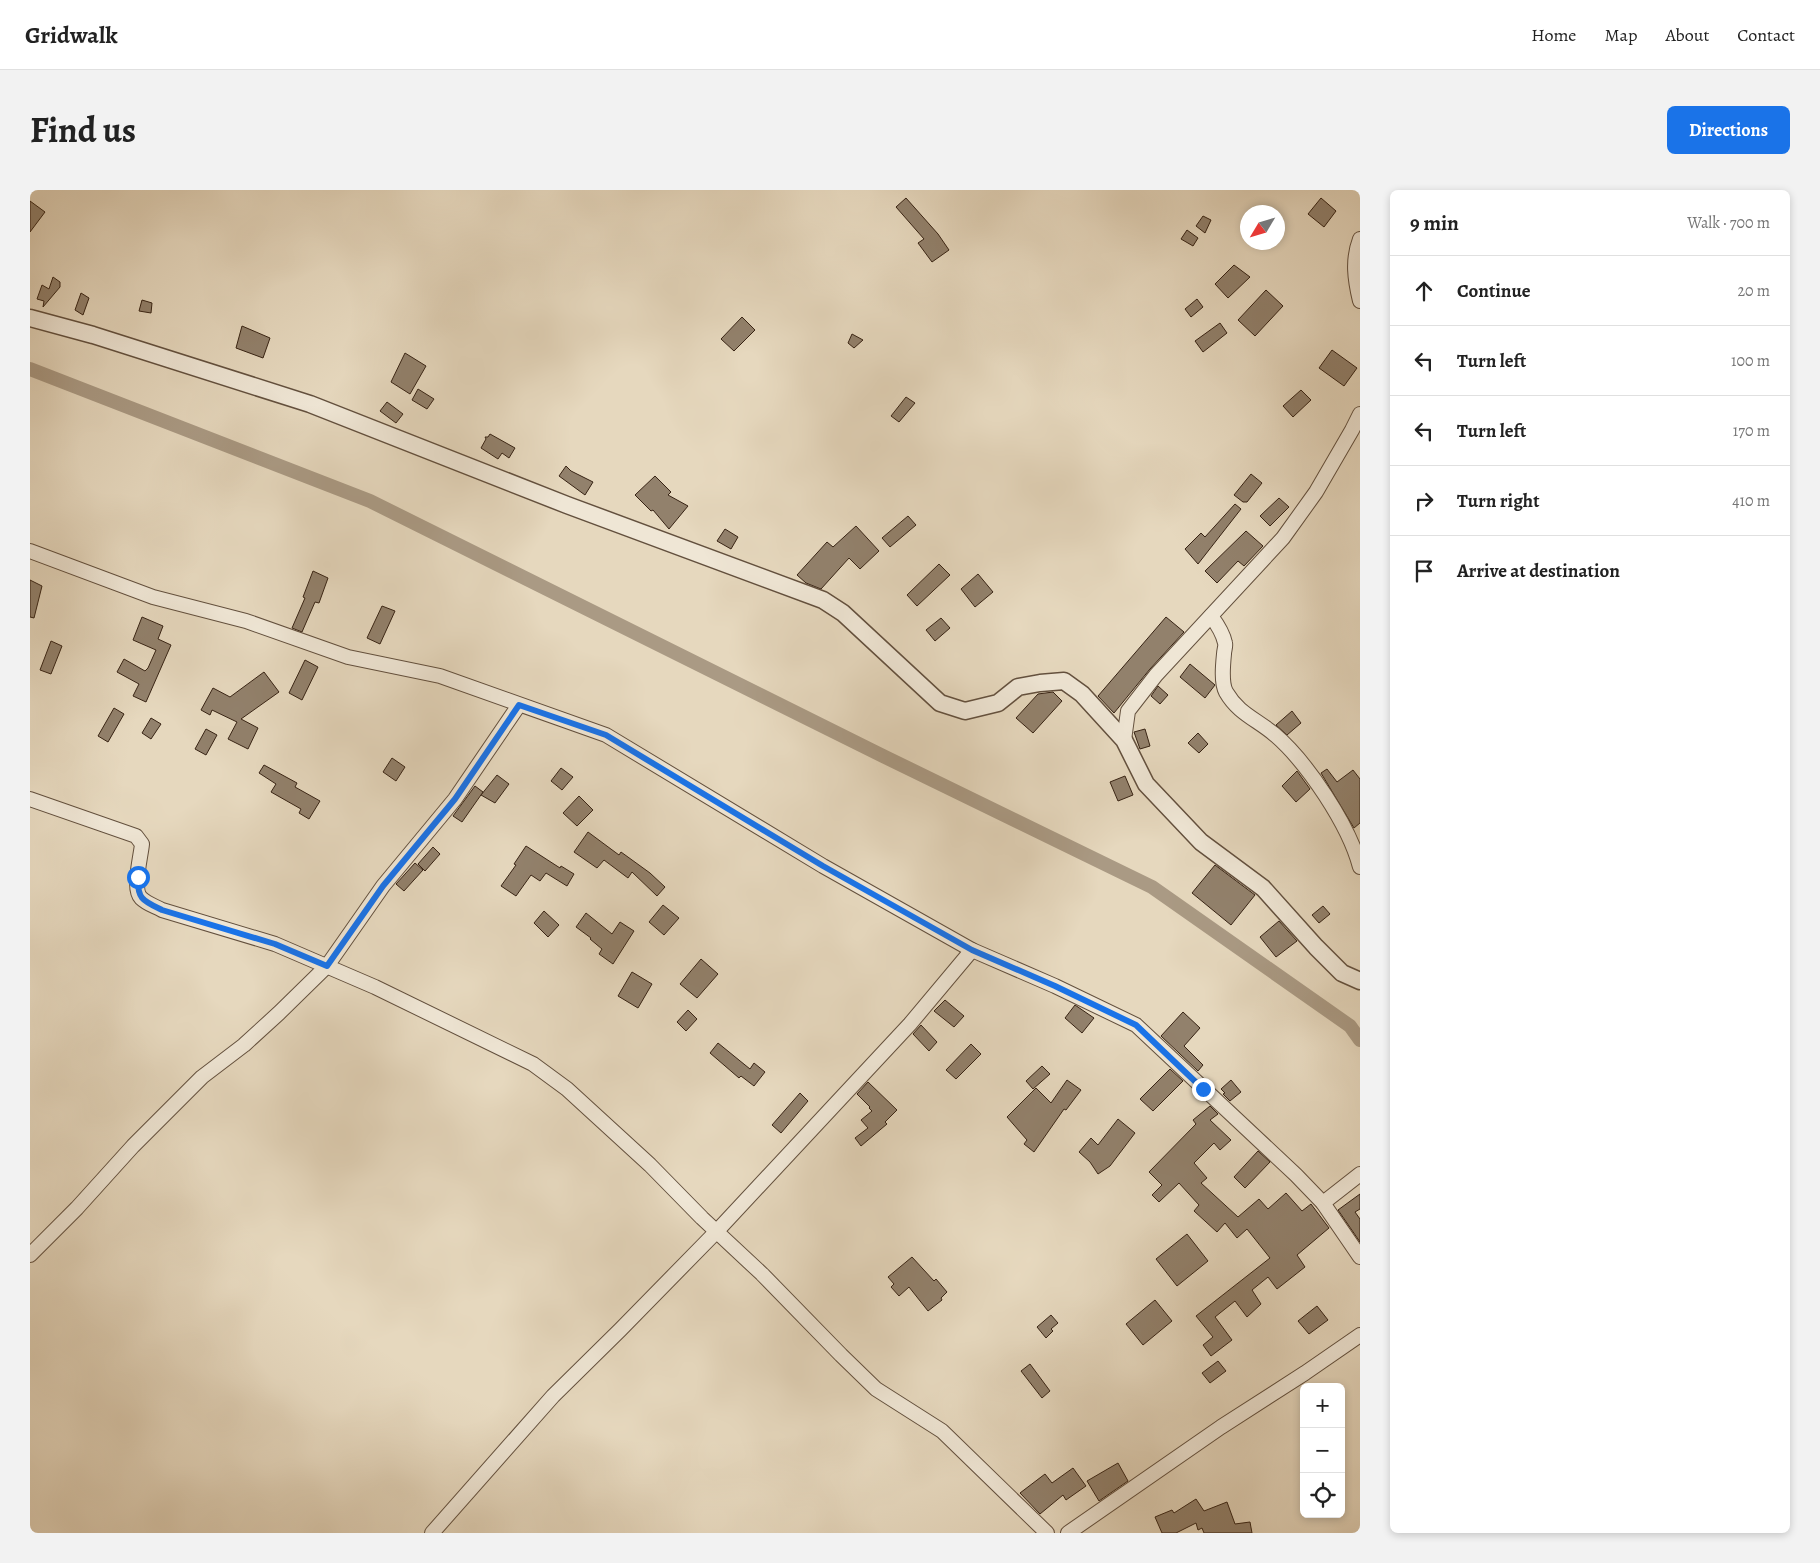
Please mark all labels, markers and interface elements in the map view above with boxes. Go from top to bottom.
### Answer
text: Gridwalk [25,19,118,51]
text: Home [1531,23,1576,47]
text: Map [1604,23,1637,47]
text: About [1665,23,1709,47]
text: Contact [1737,23,1795,47]
text: Find us [30,106,136,154]
button: Directions [1667,106,1790,154]
north arrow [1240,205,1285,250]
text: 9 min [1410,209,1459,237]
text: Walk · 700 m [1687,212,1770,234]
icon: ahead [1410,277,1438,305]
text: Continue [1457,278,1531,304]
text: 20 m [1737,280,1770,302]
icon: left [1410,347,1438,375]
text: Turn left [1457,348,1526,374]
text: 100 m [1731,350,1770,372]
icon: left [1410,417,1438,445]
text: Turn left [1457,418,1526,444]
text: 170 m [1733,420,1770,442]
icon: right [1410,487,1438,515]
text: Turn right [1457,488,1539,514]
text: 410 m [1732,490,1770,512]
icon: arrive [1410,557,1438,585]
text: Arrive at destination [1457,558,1620,584]
route start [127,866,150,889]
route end [1192,1078,1215,1101]
map controls [1300,1383,1345,1518]
button: + [1300,1383,1345,1428]
button: − [1300,1428,1345,1473]
button: locate [1300,1473,1345,1518]

